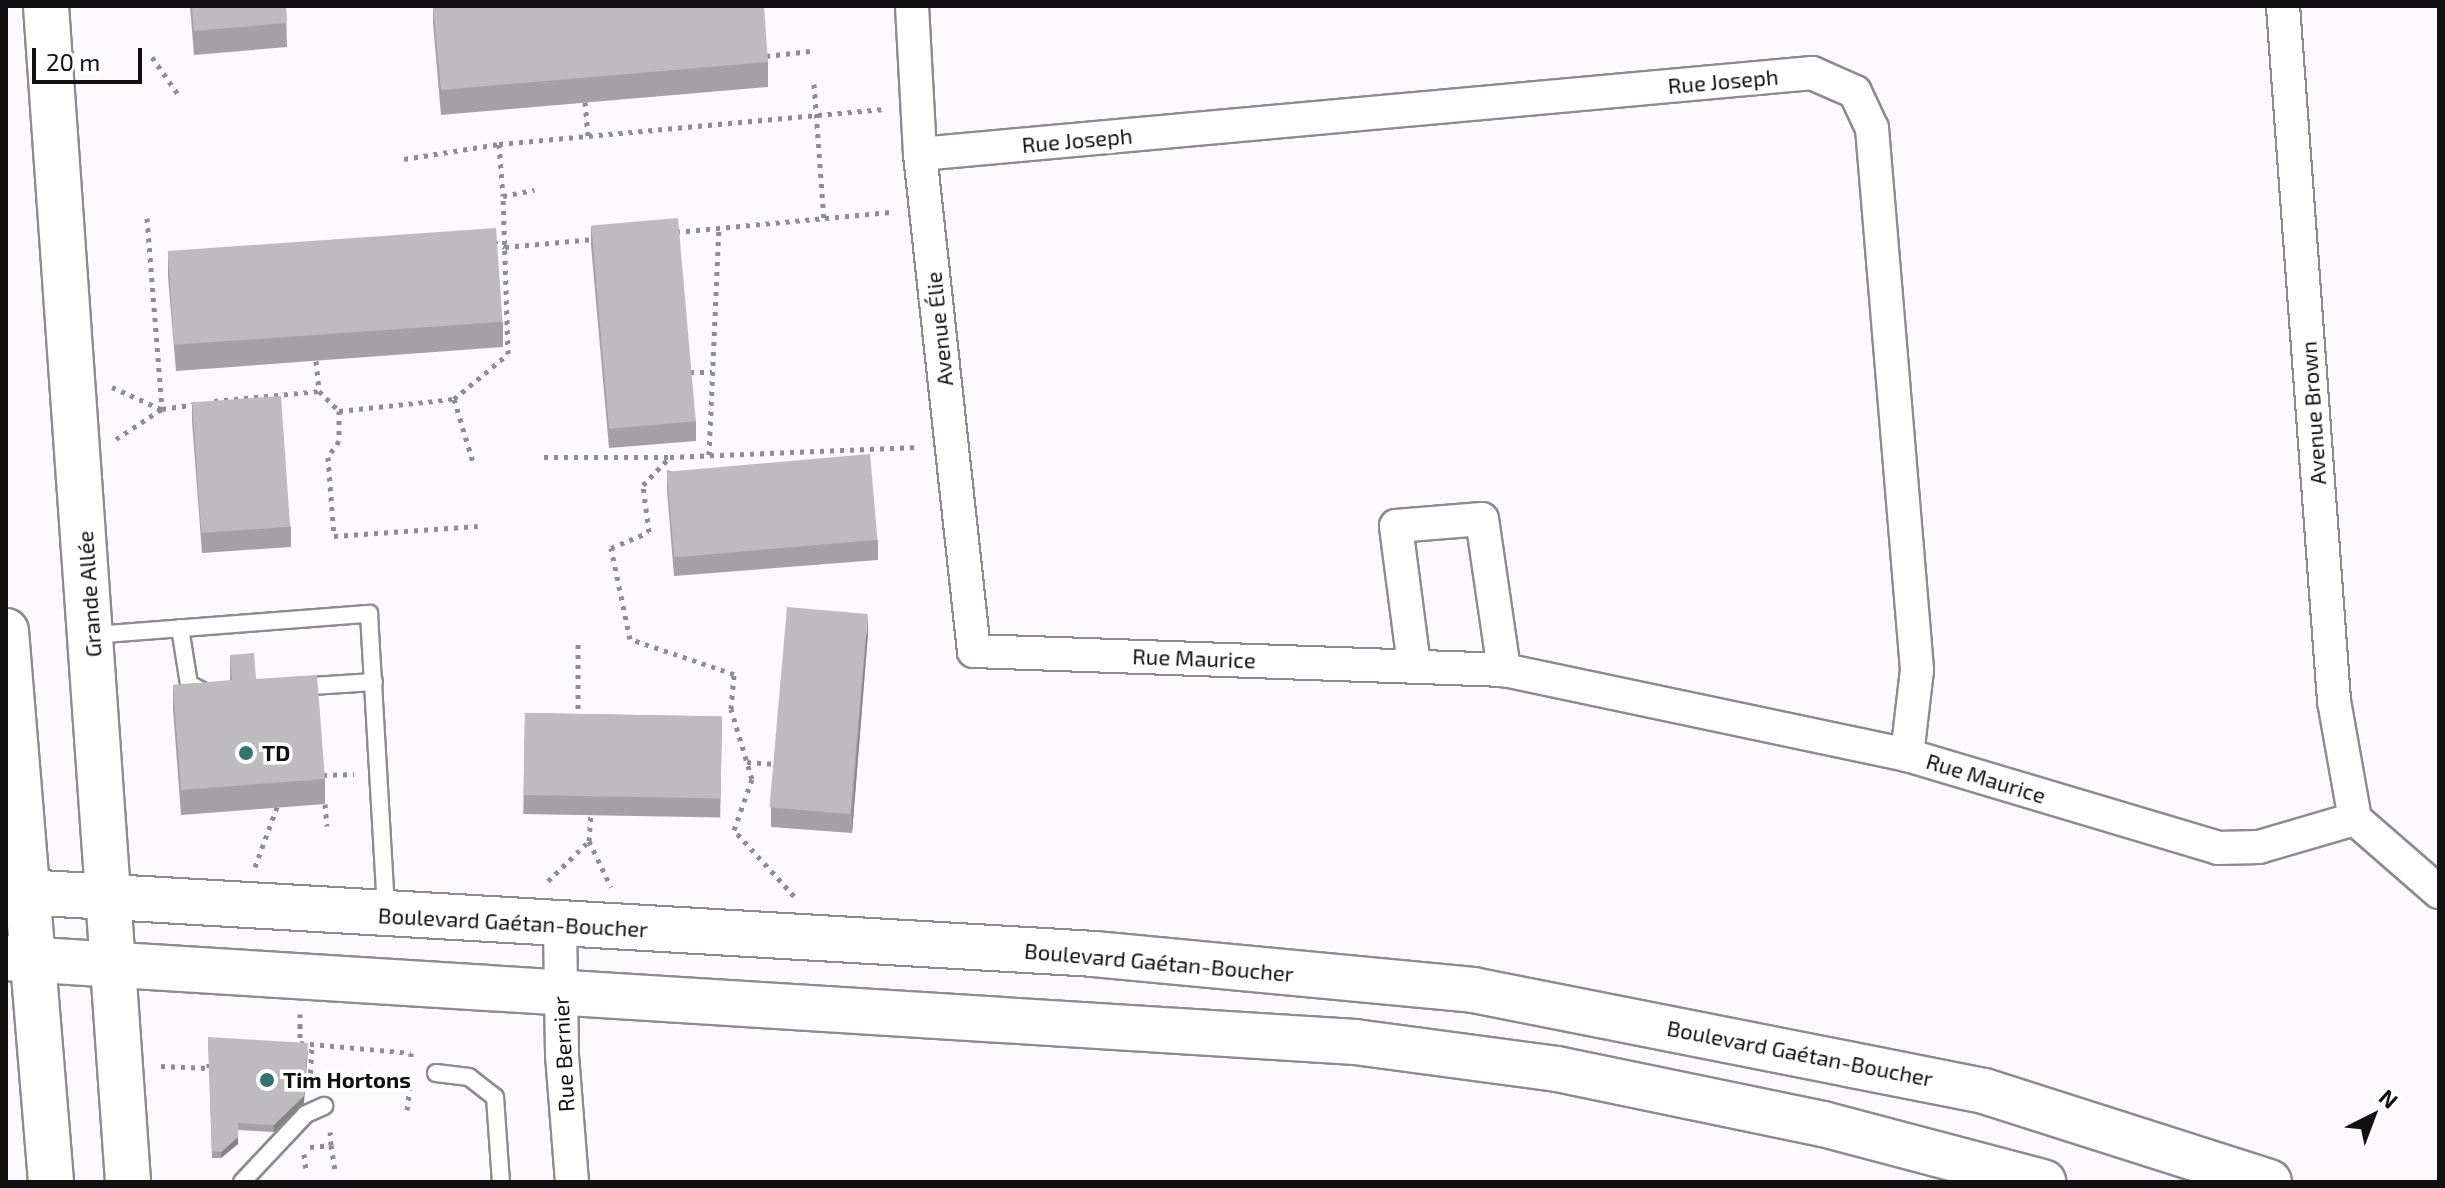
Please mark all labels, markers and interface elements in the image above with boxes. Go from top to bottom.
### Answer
scale bar [36,32,146,82]
text: 20 m [46,47,100,76]
street label: Rue Joseph [1666,63,1780,99]
street label: Rue Joseph [1020,122,1134,158]
street label: Avenue Élie [920,271,958,387]
street label: Avenue Brown [2295,340,2331,486]
street label: Grande Allée [71,530,107,658]
street label: Rue Maurice [1132,643,1256,673]
place label: TD [262,740,290,766]
marker: TD [237,744,255,762]
street label: Rue Maurice [1923,747,2049,809]
street label: Boulevard Gaétan-Boucher [377,902,649,942]
street label: Boulevard Gaétan-Boucher [1023,937,1295,987]
street label: Rue Bernier [547,995,579,1113]
street label: Boulevard Gaétan-Boucher [1665,1014,1935,1092]
place label: Tim Hortons [283,1067,411,1093]
marker: Tim Hortons [258,1071,276,1089]
north arrow [2333,1076,2413,1156]
text: N [2374,1083,2404,1113]

